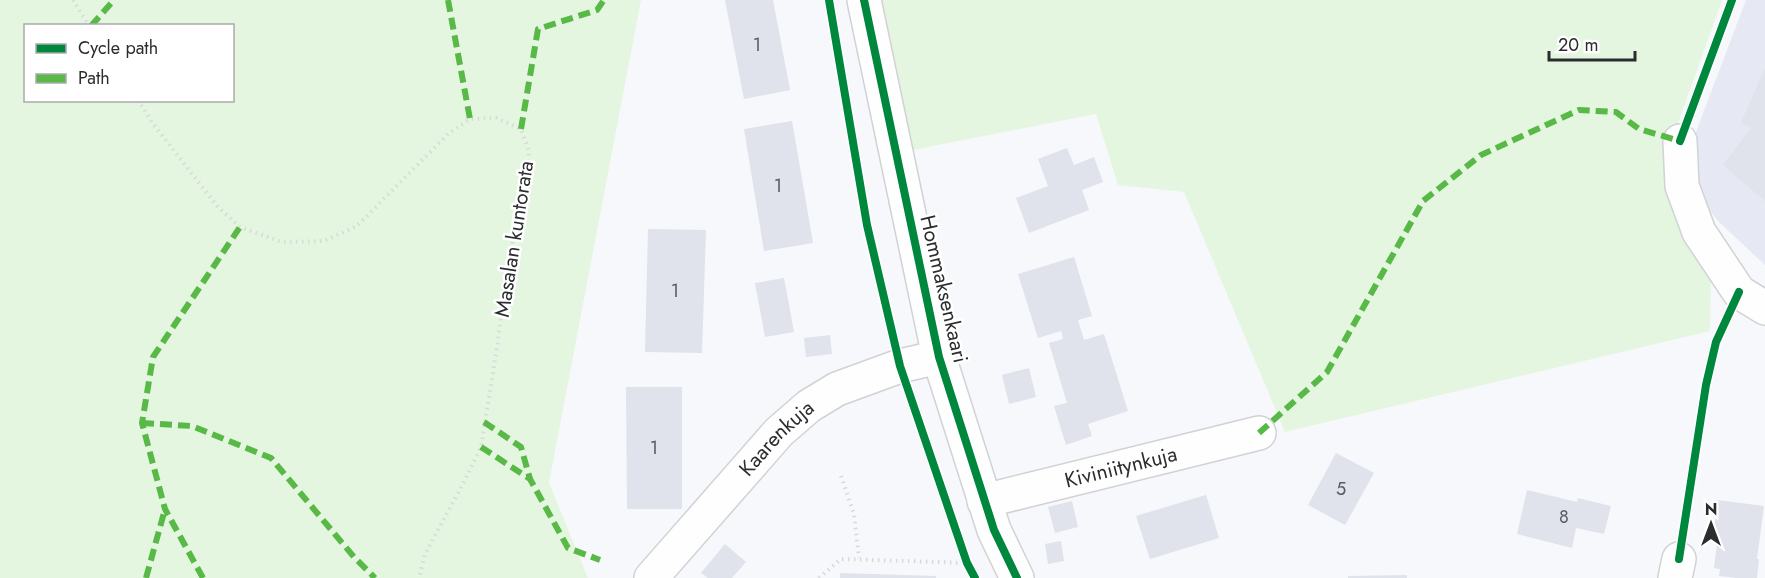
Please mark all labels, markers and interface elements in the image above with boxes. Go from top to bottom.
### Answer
legend [24,24,234,102]
scale bar [1549,24,1634,62]
house number: 1 [753,32,761,58]
text: 20 m [1558,32,1598,58]
text: Cycle path [78,35,158,61]
text: Path [78,65,110,91]
street label: Masalan kuntorata [487,159,541,319]
house number: 1 [774,173,782,199]
street label: Hommaksenkaari [912,212,976,366]
house number: 1 [671,278,679,304]
street label: Kaarenkuja [732,393,821,483]
house number: 1 [650,435,658,461]
street label: Kiviniitynkuja [1062,439,1180,495]
house number: 5 [1336,476,1346,502]
north arrow [1681,494,1741,554]
text: N [1705,498,1717,521]
house number: 8 [1559,504,1569,530]

